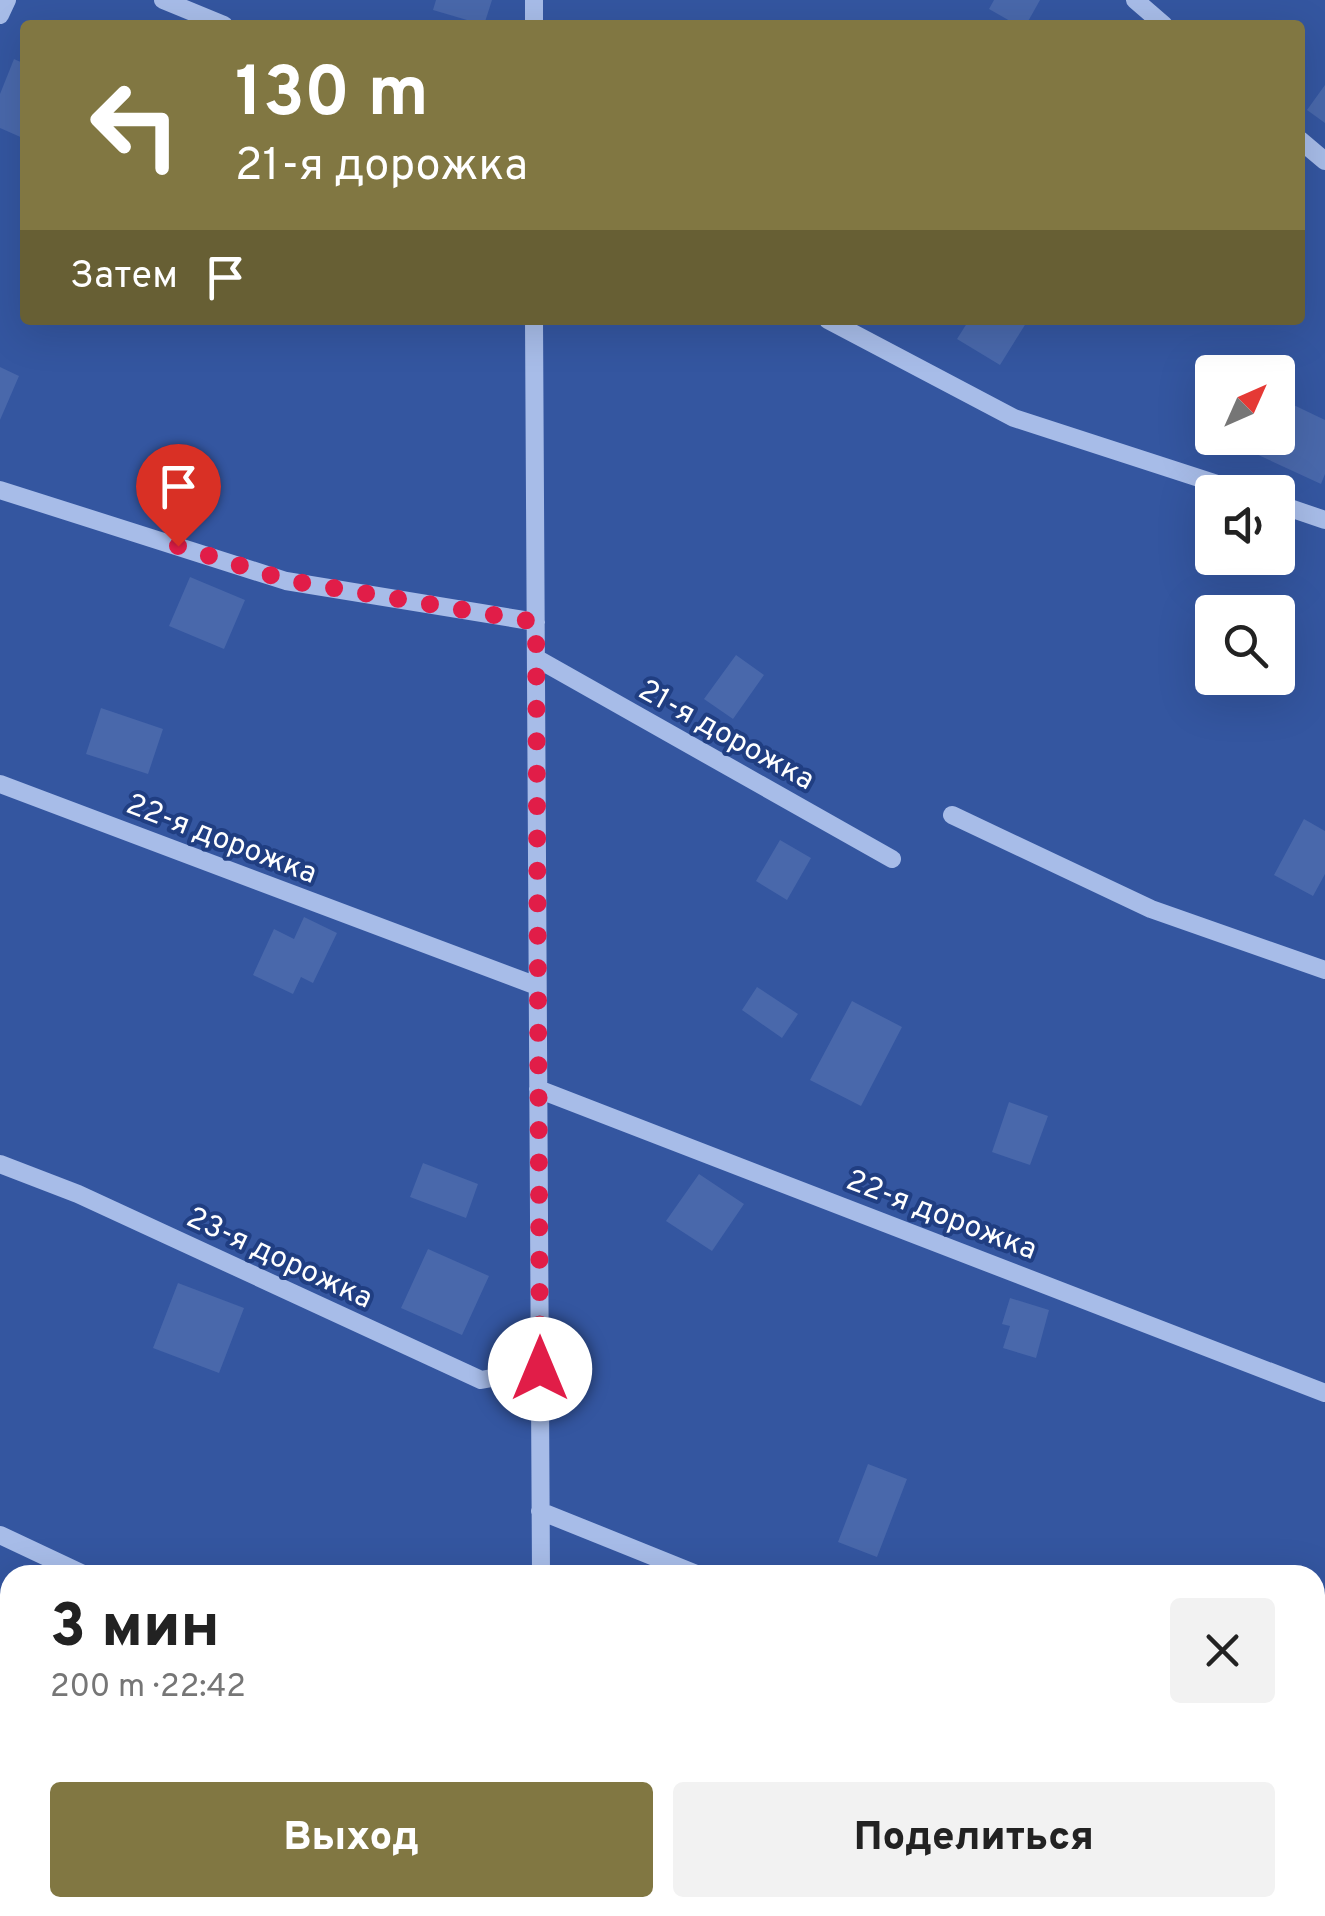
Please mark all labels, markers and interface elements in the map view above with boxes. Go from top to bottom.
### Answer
text: 130 m [235,52,429,141]
icon: left [70,60,200,190]
text: 21-я дорожка [235,139,528,196]
icon: arrive [198,250,253,305]
text: Затем [70,253,178,302]
north arrow [1195,355,1295,455]
map controls [1195,355,1295,695]
pin [136,444,221,547]
icon: arrive [151,459,206,514]
button: sound [1195,475,1295,575]
button: search [1195,595,1295,695]
street label: 21-я дорожка [631,673,820,800]
street label: 22-я дорожка [121,787,322,894]
street label: 22-я дорожка [841,1163,1042,1270]
street label: 23-я дорожка [180,1200,378,1318]
position arrow [488,1317,592,1421]
text: 3 мин [50,1592,220,1668]
button: close [1170,1598,1275,1703]
text: 200 m · 22:42 [50,1668,246,1708]
button: Выход [50,1782,653,1897]
button: Поделиться [673,1782,1275,1897]

